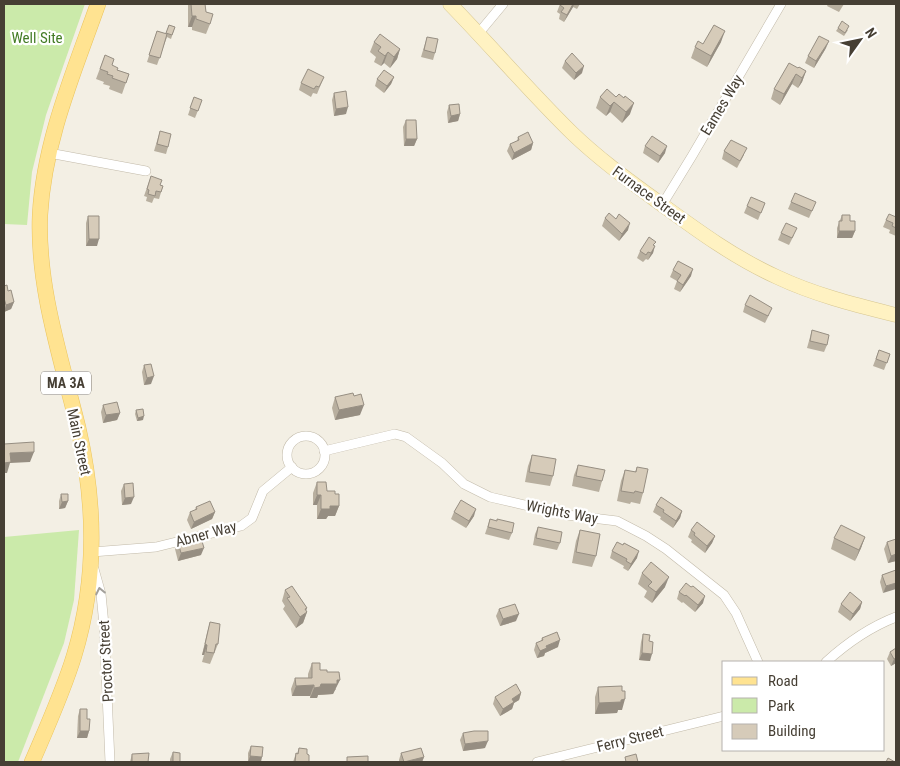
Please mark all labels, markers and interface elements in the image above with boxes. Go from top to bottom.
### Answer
north arrow [835,15,885,65]
text: N [862,25,880,41]
park label: Well Site [11,29,63,47]
street label: Eames Way [697,71,747,139]
street label: Furnace Street [609,162,689,228]
road number: MA 3A [41,372,91,394]
street label: Main Street [63,407,95,477]
street label: Wrights Way [524,496,600,528]
street label: Abner Way [173,517,239,551]
one-way arrow [95,587,106,596]
street label: Proctor Street [95,619,117,703]
legend [722,661,885,751]
text: Road [768,672,798,690]
text: Park [768,697,795,715]
street label: Ferry Street [595,722,665,756]
text: Building [768,722,816,740]

